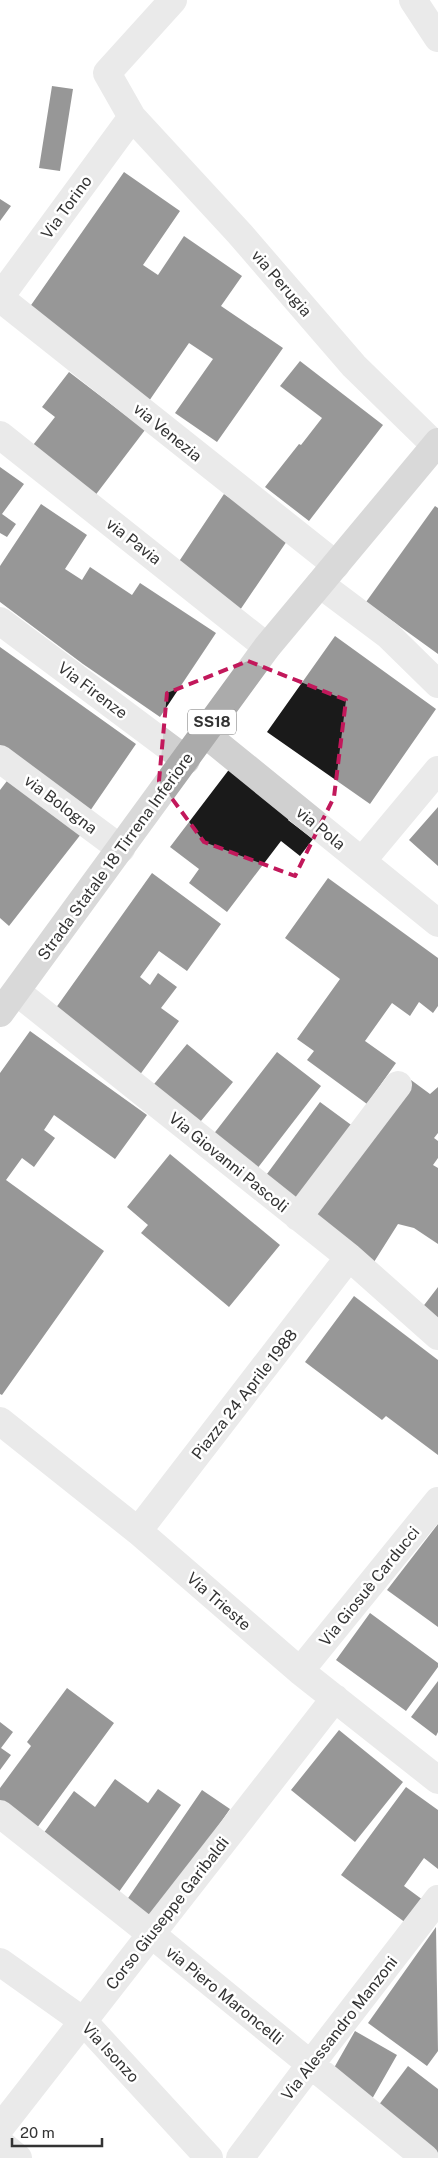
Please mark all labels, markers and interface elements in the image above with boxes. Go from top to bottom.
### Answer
street label: Via Torino [37,172,96,243]
street label: via Perugia [247,246,316,321]
street label: via Venezia [130,399,206,466]
street label: via Pavia [103,514,165,569]
street label: Via Firenze [54,658,131,723]
road number: SS18 [188,710,236,734]
street label: Strada Statale 18 Tirrena Inferiore [34,749,197,964]
street label: via Bologna [21,771,101,838]
street label: via Pola [292,803,349,854]
street label: Via Giovanni Pascoli [165,1108,292,1216]
street label: Piazza 24 Aprile 1988 [188,1325,301,1463]
street label: Via Giosuè Carducci [315,1523,423,1650]
street label: Via Trieste [183,1568,255,1634]
street label: Corso Giuseppe Garibaldi [102,1833,233,1993]
street label: via Piero Maroncelli [162,1942,287,2049]
street label: Via Alessandro Manzoni [277,1953,401,2104]
street label: Via Isonzo [78,2018,143,2086]
scale bar [12,2116,102,2148]
text: 20 m [20,2124,55,2141]

